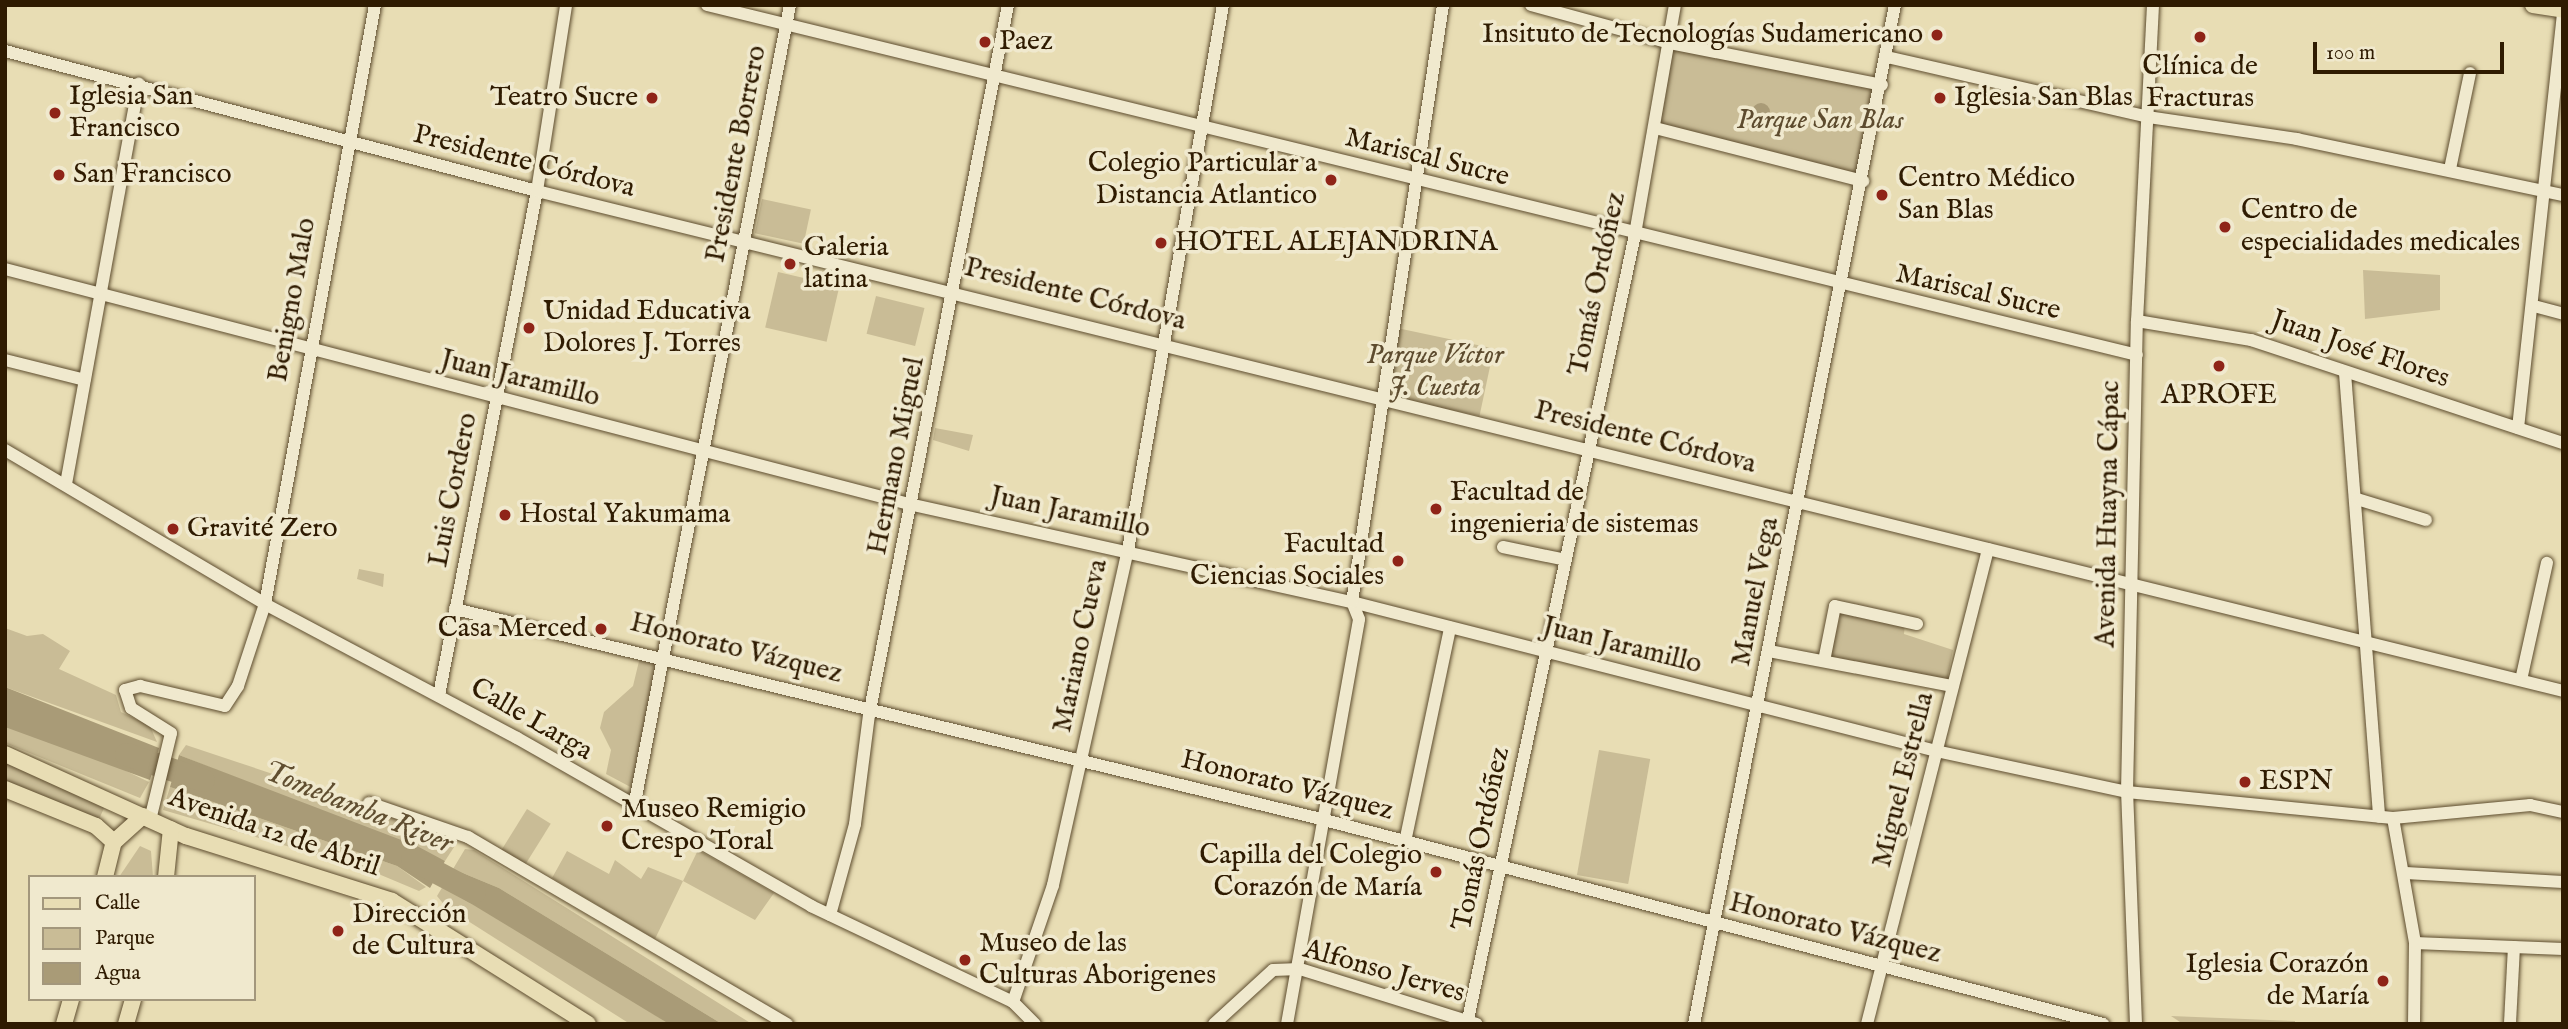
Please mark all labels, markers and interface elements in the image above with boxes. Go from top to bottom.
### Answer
place label: Insituto de Tecnologías Sudamericano [1482,18,1923,52]
place label: Paez [999,25,1053,59]
marker: Insituto de Tecnologías Sudamericano [1929,27,1945,43]
marker: Clínica de Fracturas [2190,27,2210,47]
scale bar [2316,28,2507,72]
marker: Paez [977,34,993,50]
text: 100 m [2326,40,2375,67]
street label: Presidente Borrero [700,43,774,265]
place label: Clínica de Fracturas [2142,50,2258,116]
place label: Iglesia San Francisco [69,80,194,146]
place label: Teatro Sucre [490,81,638,115]
place label: Iglesia San Blas [1954,81,2133,115]
marker: Teatro Sucre [644,90,660,106]
marker: Iglesia San Blas [1932,90,1948,106]
park label: Parque San Blas [1737,104,1903,138]
marker: Iglesia San Francisco [47,105,63,121]
street label: Presidente Córdova [410,118,638,206]
street label: Mariscal Sucre [1341,121,1513,195]
place label: Colegio Particular a Distancia Atlantico [1088,147,1317,213]
place label: San Francisco [73,158,232,192]
place label: Centro Médico San Blas [1898,162,2075,228]
marker: San Francisco [51,167,67,183]
marker: Colegio Particular a Distancia Atlantico [1323,172,1339,188]
marker: Centro Médico San Blas [1872,185,1892,205]
street label: Tomás Ordóñez [1562,189,1634,379]
place label: Centro de especialidades medicales [2241,194,2520,260]
street label: Benigno Malo [262,215,324,385]
marker: Centro de especialidades medicales [2215,217,2235,237]
place label: HOTEL ALEJANDRINA [1175,226,1497,260]
place label: Galeria latina [804,231,889,297]
marker: HOTEL ALEJANDRINA [1153,235,1169,251]
street label: Presidente Córdova [961,251,1189,339]
marker: Galeria latina [782,256,798,272]
street label: Mariscal Sucre [1892,258,2064,328]
place label: Unidad Educativa Dolores J. Torres [543,295,751,361]
street label: Juan José Flores [2267,304,2453,396]
marker: Unidad Educativa Dolores J. Torres [521,320,537,336]
park label: Parque Víctor J. Cuesta [1366,339,1504,405]
street label: Juan Jaramillo [437,343,603,415]
street label: Hermano Miguel [861,354,933,558]
marker: APROFE [2209,356,2229,376]
place label: APROFE [2161,379,2277,413]
street label: Avenida Huayna Cápac [2090,380,2128,648]
street label: Presidente Córdova [1531,394,1759,482]
street label: Luis Cordero [423,410,485,570]
place label: Facultad de ingenieria de sistemas [1450,476,1699,542]
street label: Juan Jaramillo [987,480,1153,546]
place label: Hostal Yakumama [519,498,730,532]
marker: Facultad de ingenieria de sistemas [1428,501,1444,517]
marker: Hostal Yakumama [497,507,513,523]
place label: Gravité Zero [187,512,338,546]
street label: Manuel Vega [1725,515,1787,669]
marker: Gravité Zero [165,521,181,537]
place label: Facultad Ciencias Sociales [1190,528,1384,594]
marker: Facultad Ciencias Sociales [1390,553,1406,569]
street label: Mariano Cueva [1046,556,1116,736]
street label: Honorato Vázquez [626,606,846,692]
street label: Juan Jaramillo [1539,610,1705,682]
place label: Casa Merced [438,612,587,646]
marker: Casa Merced [593,621,609,637]
street label: Calle Larga [464,671,598,769]
street label: Miguel Estrella [1866,689,1942,871]
street label: Honorato Vázquez [1177,743,1397,829]
street label: Tomás Ordóñez [1446,744,1518,934]
water label: Tomebamba River [258,754,458,862]
place label: ESPN [2259,765,2333,799]
marker: ESPN [2237,774,2253,790]
street label: Avenida 12 de Abril [164,781,384,885]
place label: Museo Remigio Crespo Toral [621,793,806,859]
marker: Museo Remigio Crespo Toral [599,818,615,834]
place label: Capilla del Colegio Corazón de María [1199,839,1422,905]
marker: Capilla del Colegio Corazón de María [1428,864,1444,880]
legend [28,875,256,1001]
street label: Honorato Vázquez [1725,886,1945,972]
text: Calle [95,890,140,917]
place label: Dirección de Cultura [352,898,475,964]
marker: Dirección de Cultura [330,923,346,939]
text: Parque [95,925,155,952]
place label: Museo de las Culturas Aborigenes [979,927,1216,993]
street label: Alfonso Jerves [1299,933,1469,1011]
place label: Iglesia Corazón de María [2186,948,2369,1014]
marker: Museo de las Culturas Aborigenes [957,952,973,968]
text: Agua [95,960,141,987]
marker: Iglesia Corazón de María [2375,973,2391,989]

